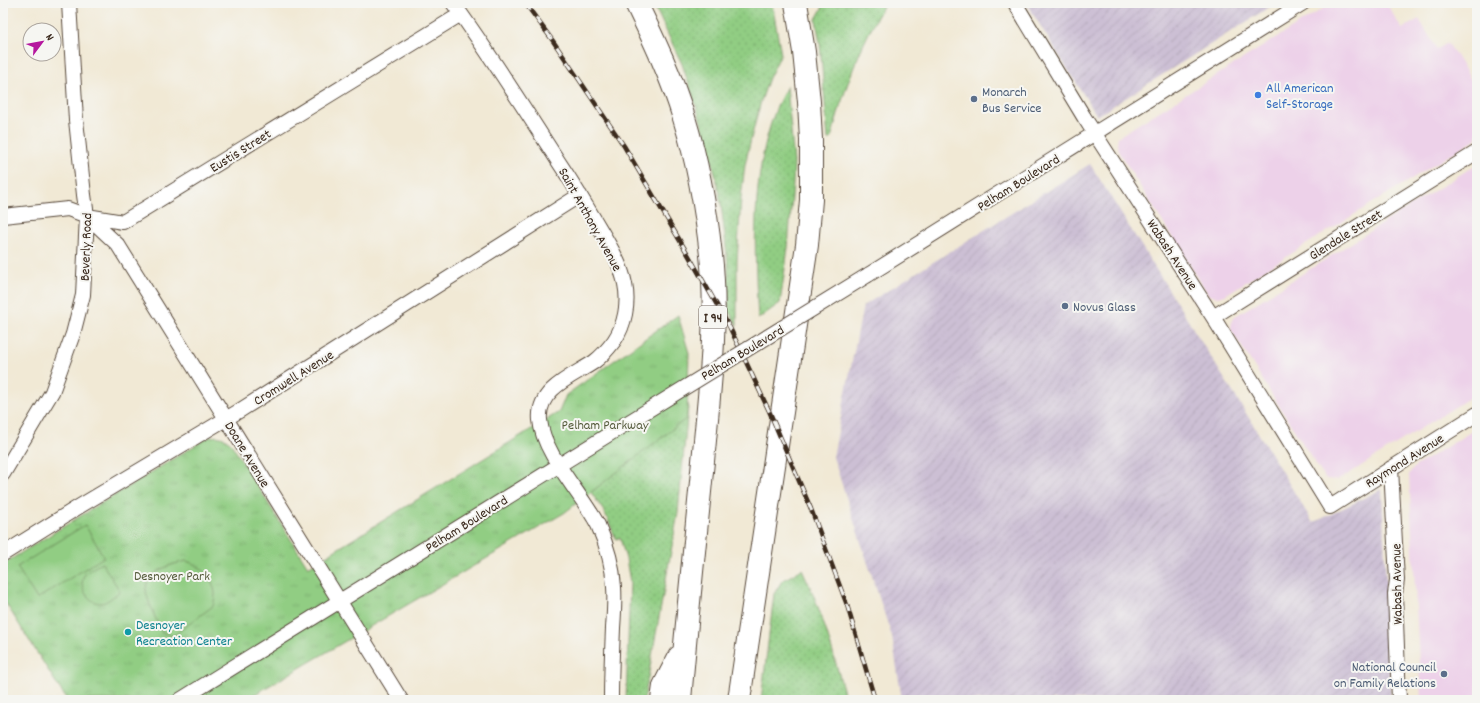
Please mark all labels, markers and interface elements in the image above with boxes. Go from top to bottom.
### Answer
north arrow [22,22,62,62]
text: N [41,31,57,45]
place label: All American Self-Storage [1266,79,1333,115]
place label: Monarch Bus Service [982,83,1042,119]
marker: All American Self-Storage [1253,90,1263,100]
marker: Monarch Bus Service [969,94,979,104]
street label: Eustis Street [206,125,276,178]
street label: Pelham Boulevard [974,150,1064,217]
street label: Saint Anthony Avenue [552,165,626,275]
street label: Glendale Street [1306,205,1387,266]
street label: Beverly Road [76,213,98,282]
street label: Wabash Avenue [1141,216,1202,295]
place label: Novus Glass [1073,298,1136,318]
marker: Novus Glass [1060,301,1070,311]
road number: I 94 [699,306,727,328]
street label: Pelham Boulevard [697,321,789,387]
street label: Cromwell Avenue [250,346,338,411]
park label: Pelham Parkway [562,416,649,436]
street label: Doane Avenue [219,418,274,492]
street label: Raymond Avenue [1362,430,1448,494]
street label: Pelham Boulevard [422,491,512,558]
street label: Wabash Avenue [1387,543,1409,625]
park label: Desnoyer Park [134,567,210,587]
place label: Desnoyer Recreation Center [136,616,233,652]
marker: Desnoyer Recreation Center [123,627,133,637]
place label: National Council on Family Relations [1334,658,1437,694]
marker: National Council on Family Relations [1439,669,1449,679]

